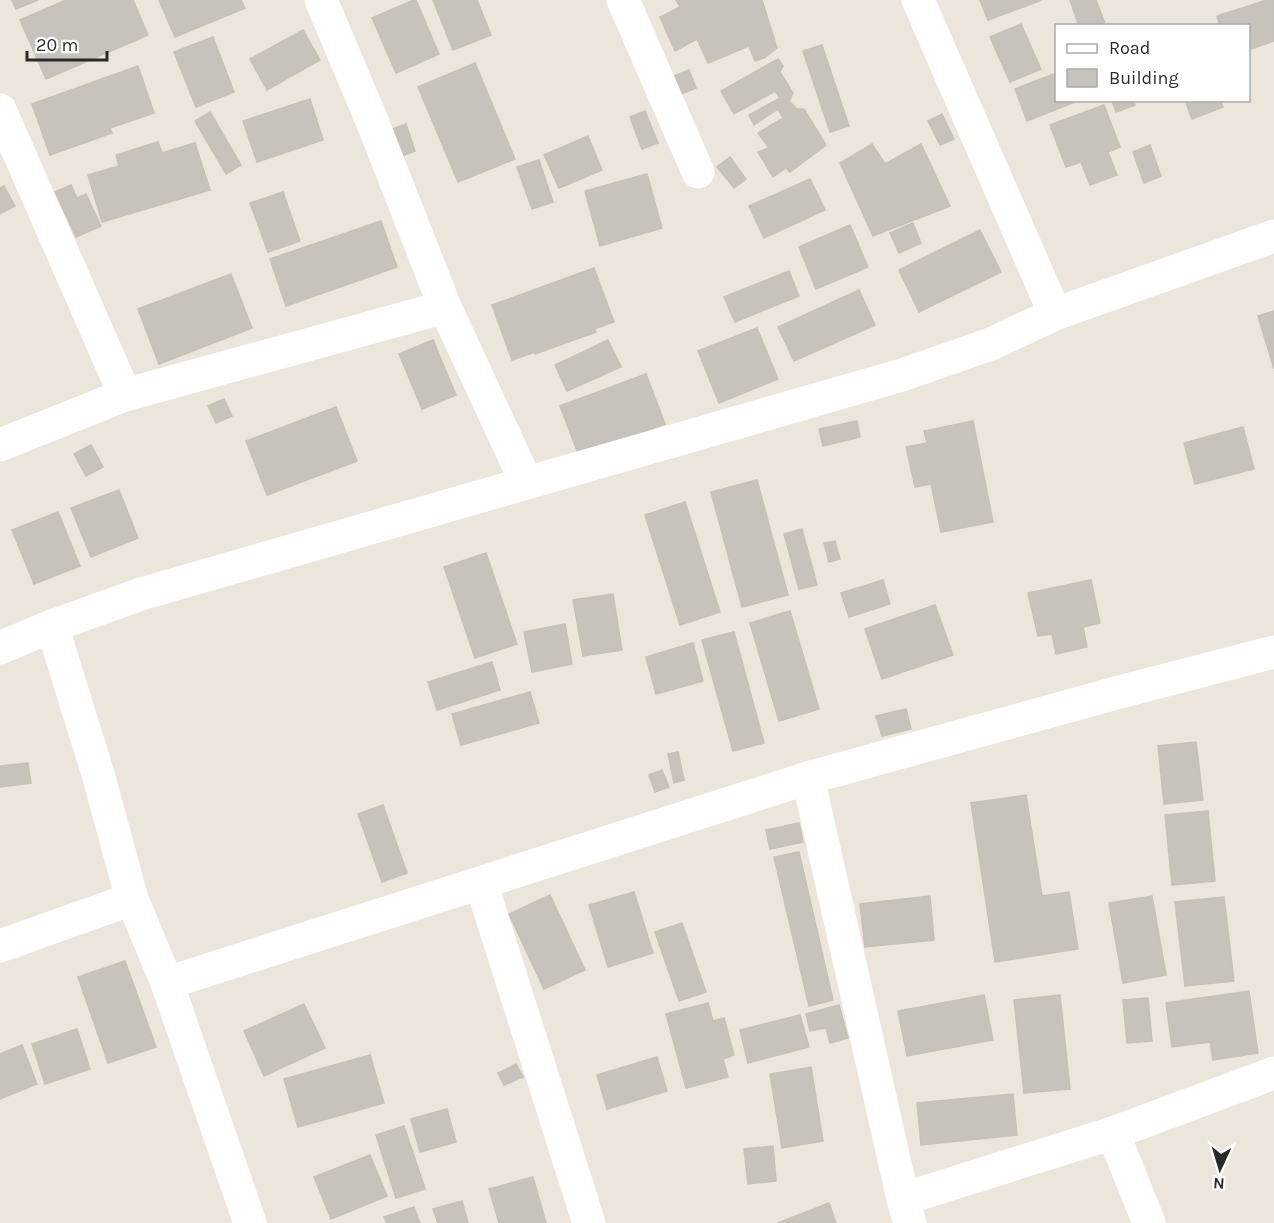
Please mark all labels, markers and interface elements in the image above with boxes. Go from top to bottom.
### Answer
scale bar [27,24,106,62]
legend [1055,24,1250,102]
text: 20 m [36,34,78,56]
text: Road [1109,37,1150,59]
text: Building [1109,67,1179,89]
north arrow [1190,1139,1250,1199]
text: N [1213,1174,1225,1193]

